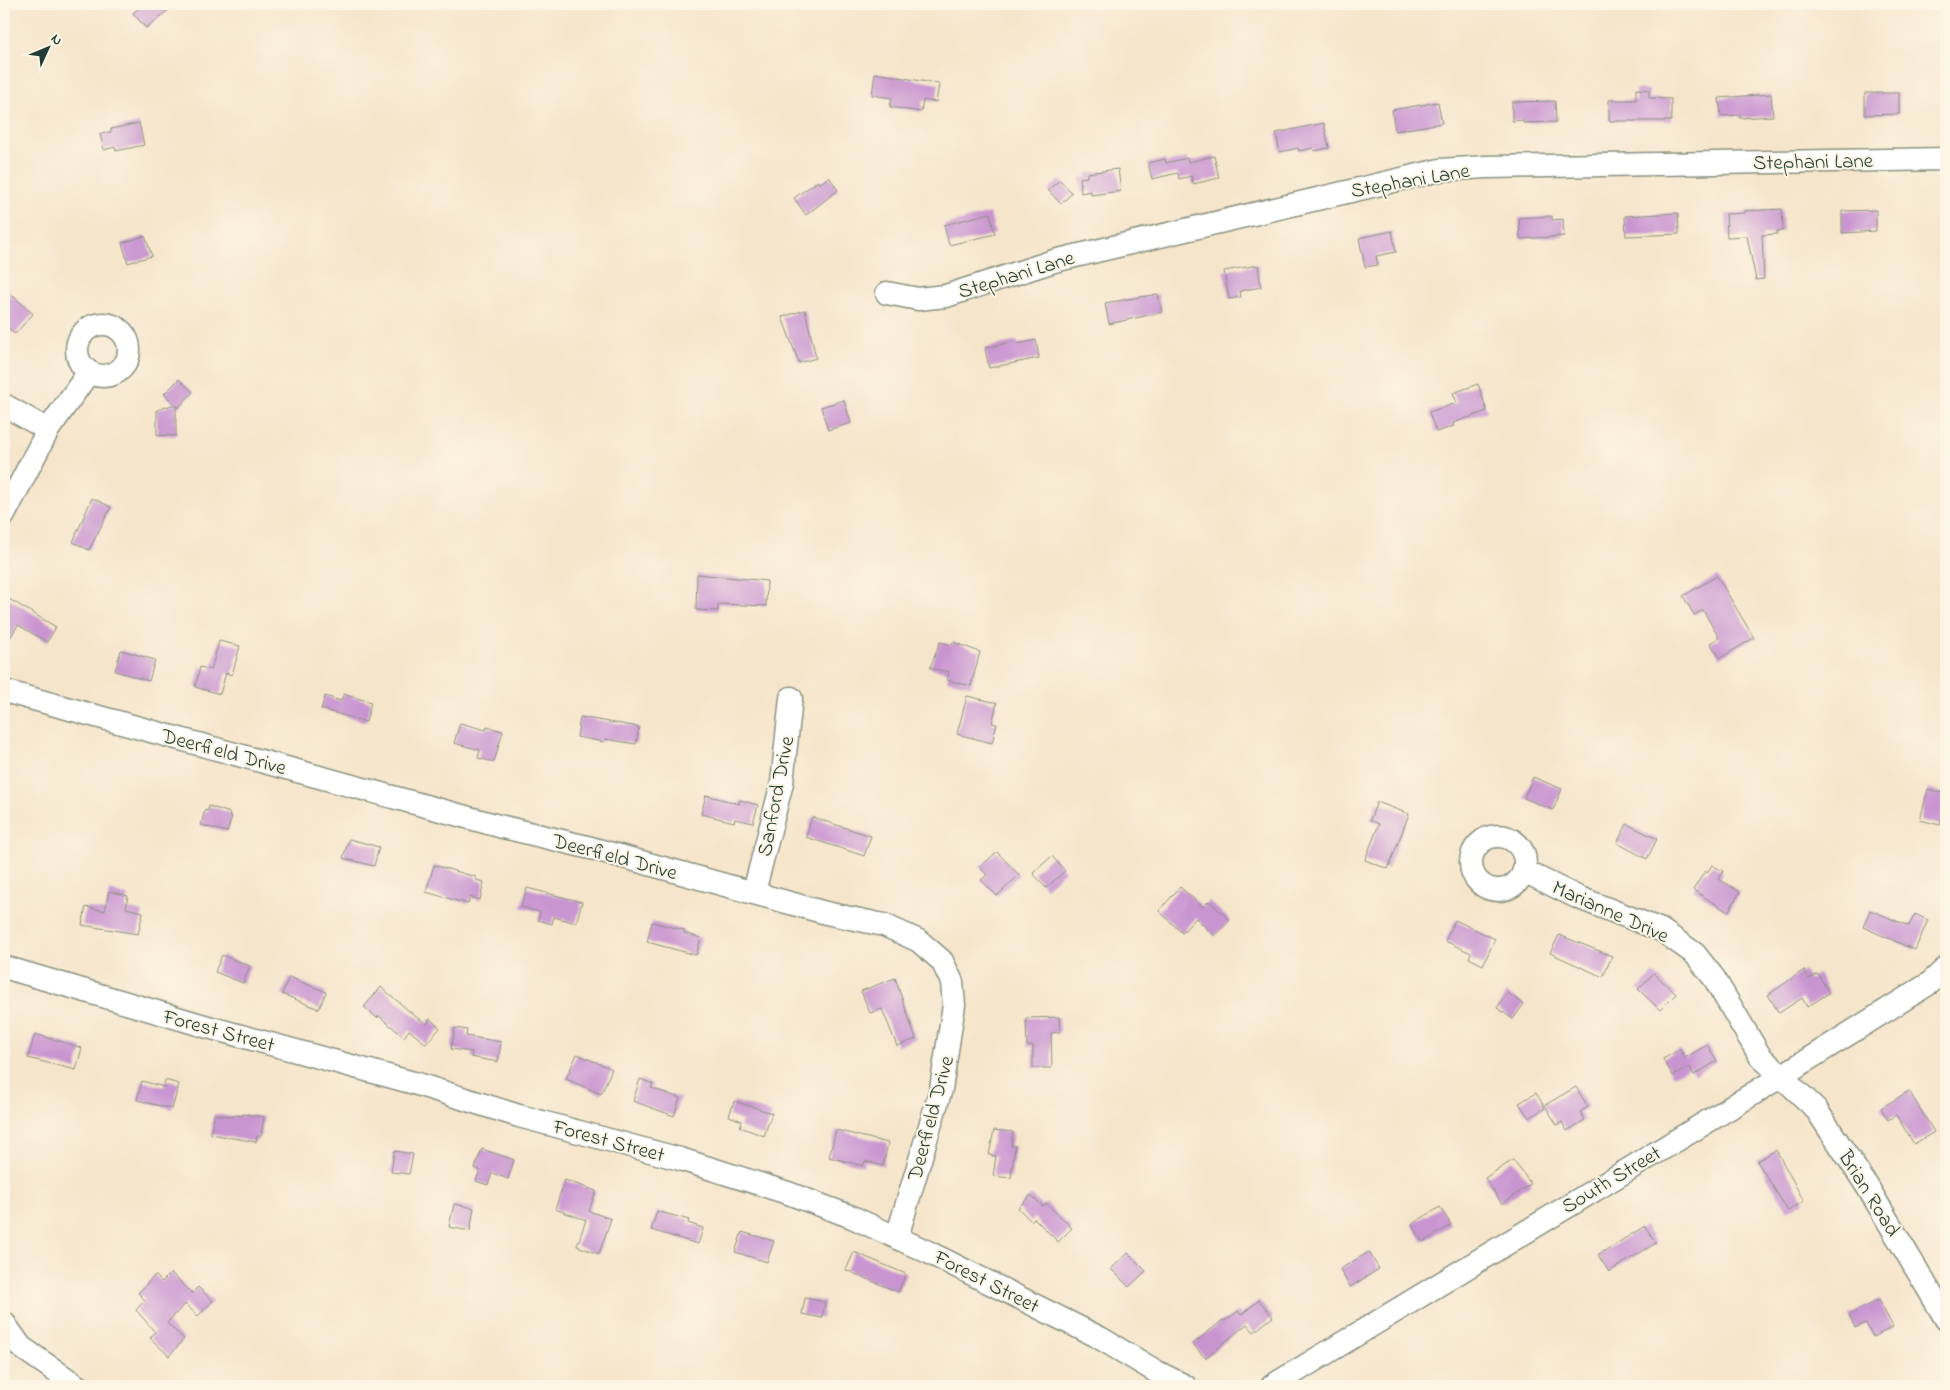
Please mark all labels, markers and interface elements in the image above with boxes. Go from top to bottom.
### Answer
north arrow [22,22,72,72]
text: N [45,29,67,51]
street label: Stephani Lane [1753,147,1874,179]
street label: Stephani Lane [1349,157,1473,207]
street label: Stephani Lane [955,244,1079,308]
street label: Deerfield Drive [157,722,290,784]
street label: Sanford Drive [751,733,803,859]
street label: Deerfield Drive [548,827,681,889]
street label: Marianne Drive [1547,874,1674,952]
street label: Forest Street [158,1002,278,1061]
street label: Deerfield Drive [901,1052,963,1185]
street label: Forest Street [548,1112,668,1171]
street label: South Street [1556,1139,1668,1222]
street label: Brian Road [1829,1144,1907,1243]
street label: Forest Street [927,1243,1044,1322]

